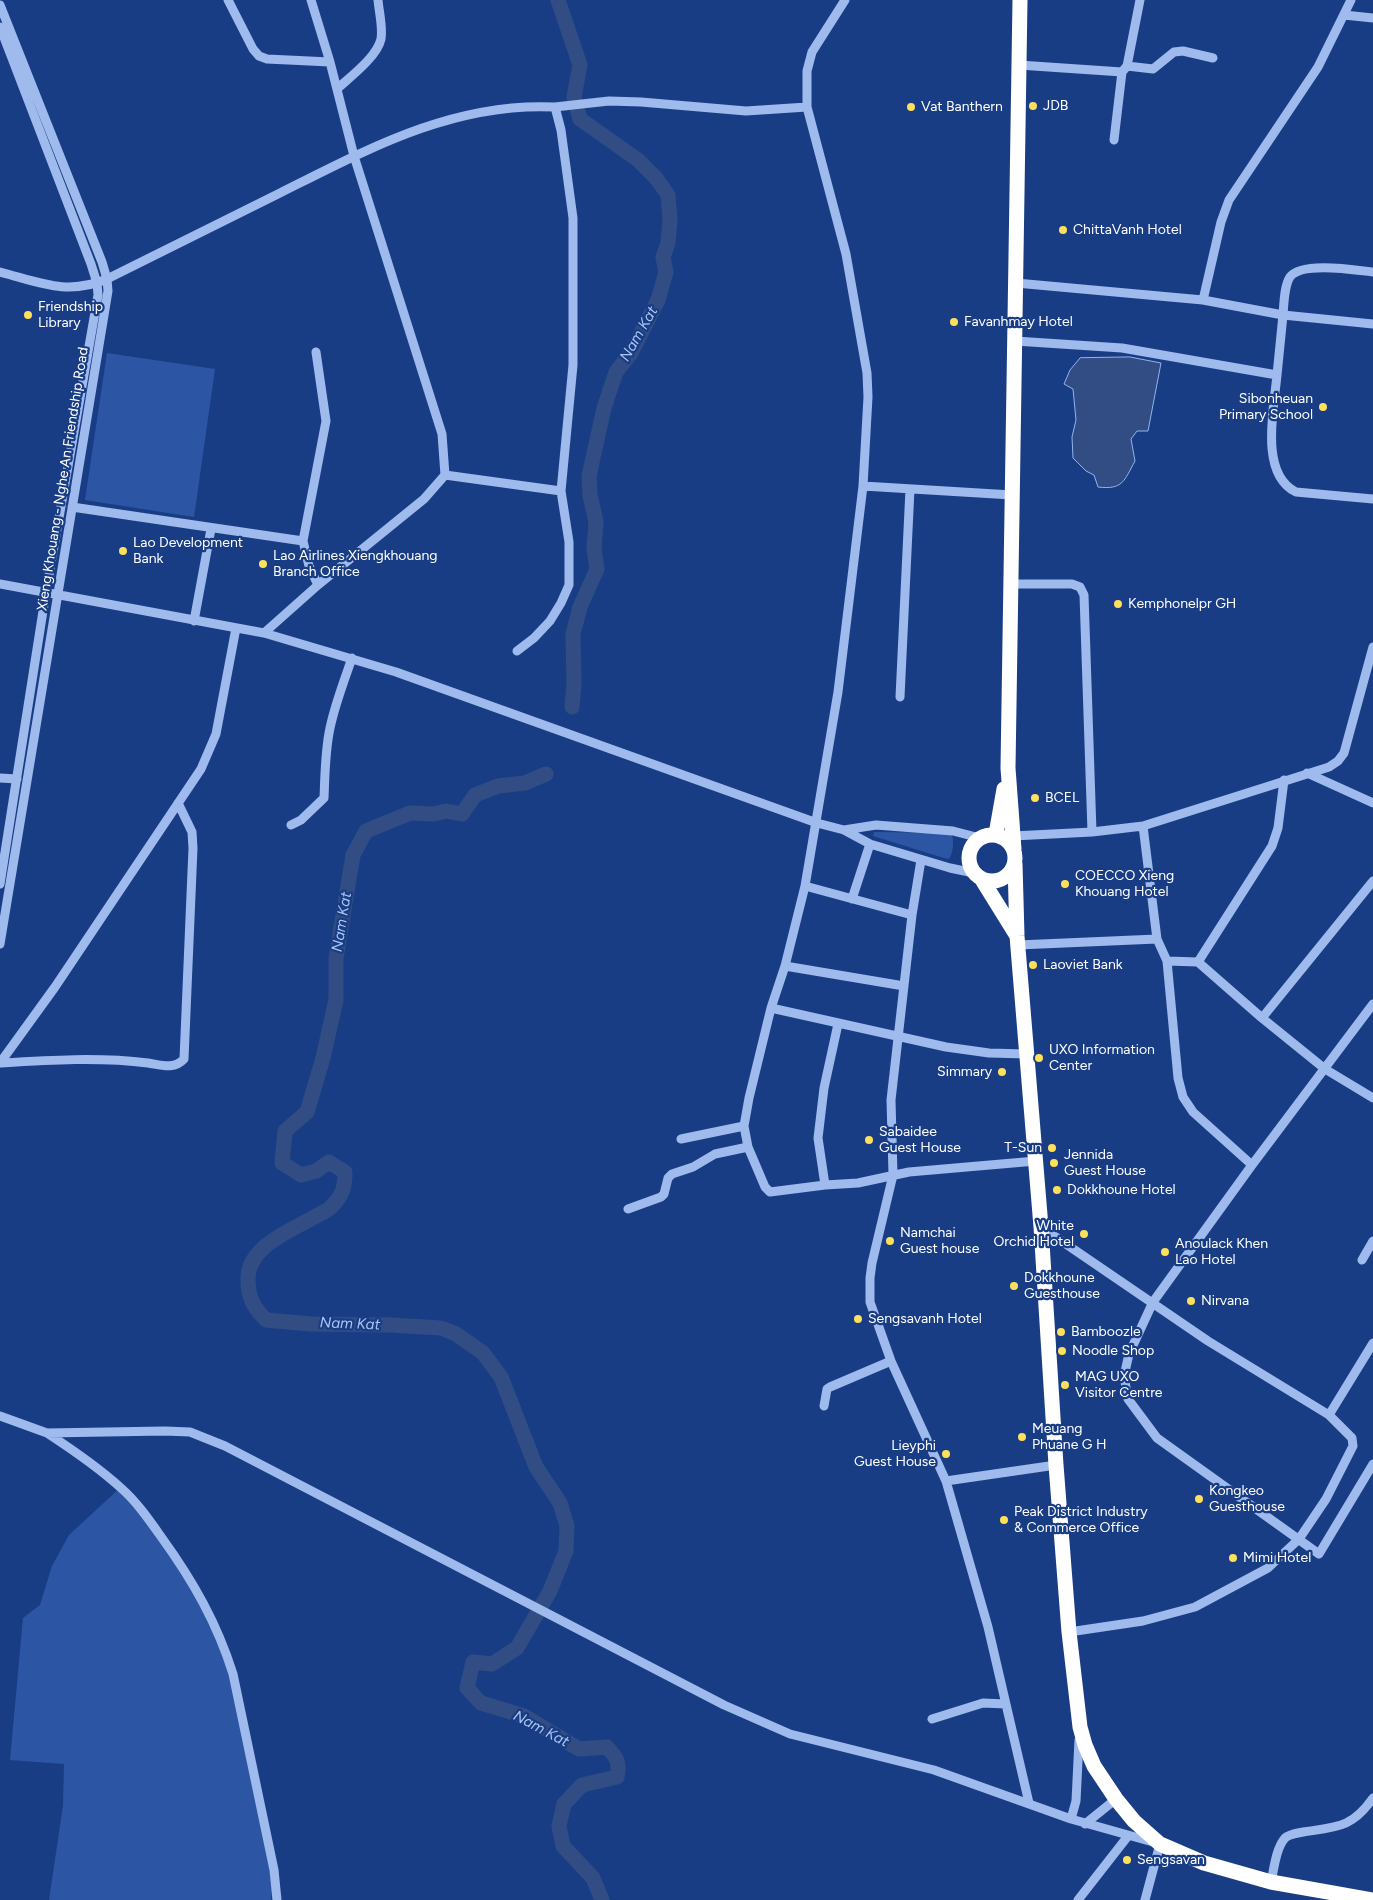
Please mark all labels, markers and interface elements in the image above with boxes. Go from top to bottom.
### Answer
place label: JDB [1043,98,1068,114]
place label: Vat Banthern [921,99,1003,115]
marker: JDB [1027,100,1039,112]
marker: Vat Banthern [905,101,917,113]
place label: ChittaVanh Hotel [1073,222,1182,238]
marker: ChittaVanh Hotel [1057,224,1069,236]
place label: Friendship Library [38,299,103,332]
water label: Nam Kat [616,303,662,365]
marker: Friendship Library [22,309,34,321]
place label: Favanhmay Hotel [964,314,1073,330]
marker: Favanhmay Hotel [948,316,960,328]
street label: Xieng Khouang - Nghe An Friendship Road [34,346,92,612]
place label: Sibonheuan Primary School [1219,391,1313,424]
marker: Sibonheuan Primary School [1317,401,1329,413]
place label: Lao Development Bank [133,535,243,568]
marker: Lao Development Bank [117,545,129,557]
place label: Lao Airlines Xiengkhouang Branch Office [273,548,437,580]
marker: Lao Airlines Xiengkhouang Branch Office [257,558,269,570]
place label: Kemphonelpr GH [1128,596,1236,612]
marker: Kemphonelpr GH [1112,598,1124,610]
place label: BCEL [1045,790,1079,806]
marker: BCEL [1029,792,1041,804]
place label: COECCO Xieng Khouang Hotel [1075,868,1174,900]
marker: COECCO Xieng Khouang Hotel [1059,878,1071,890]
water label: Nam Kat [328,891,356,953]
place label: Laoviet Bank [1043,957,1123,973]
marker: Laoviet Bank [1027,959,1039,971]
place label: UXO Information Center [1049,1042,1155,1074]
marker: UXO Information Center [1033,1052,1045,1064]
place label: Simmary [937,1064,992,1080]
marker: Simmary [996,1066,1008,1078]
place label: Sabaidee Guest House [879,1124,961,1156]
marker: Sabaidee Guest House [863,1134,875,1146]
place label: T-Sun [1004,1140,1042,1156]
marker: T-Sun [1046,1142,1058,1154]
place label: Jennida Guest House [1064,1147,1146,1180]
marker: Jennida Guest House [1048,1157,1060,1169]
place label: Dokkhoune Hotel [1067,1182,1176,1198]
marker: Dokkhoune Hotel [1051,1184,1063,1196]
place label: White Orchid Hotel [993,1218,1074,1250]
place label: Namchai Guest house [900,1225,979,1258]
marker: White Orchid Hotel [1078,1228,1090,1240]
marker: Namchai Guest house [884,1235,896,1247]
place label: Anoulack Khen Lao Hotel [1175,1236,1268,1268]
marker: Anoulack Khen Lao Hotel [1159,1246,1171,1258]
place label: Dokkhoune Guesthouse [1024,1270,1100,1302]
marker: Dokkhoune Guesthouse [1008,1280,1020,1292]
place label: Nirvana [1201,1293,1249,1309]
marker: Nirvana [1185,1295,1197,1307]
place label: Sengsavanh Hotel [868,1311,982,1327]
marker: Sengsavanh Hotel [852,1313,864,1325]
water label: Nam Kat [319,1314,381,1334]
place label: Bamboozle [1071,1324,1141,1340]
marker: Bamboozle [1055,1326,1067,1338]
place label: Noodle Shop [1072,1343,1154,1359]
marker: Noodle Shop [1056,1345,1068,1357]
place label: MAG UXO Visitor Centre [1075,1369,1163,1401]
marker: MAG UXO Visitor Centre [1059,1379,1071,1391]
place label: Meuang Phuane G H [1032,1421,1106,1454]
marker: Meuang Phuane G H [1016,1431,1028,1443]
place label: Lieyphi Guest House [854,1438,936,1470]
marker: Lieyphi Guest House [940,1448,952,1460]
place label: Kongkeo Guesthouse [1209,1483,1285,1515]
marker: Kongkeo Guesthouse [1193,1493,1205,1505]
place label: Peak District Industry & Commerce Office [1014,1504,1148,1536]
marker: Peak District Industry & Commerce Office [998,1514,1010,1526]
place label: Mimi Hotel [1243,1550,1311,1566]
marker: Mimi Hotel [1227,1552,1239,1564]
water label: Nam Kat [510,1707,572,1751]
place label: Sengsavan [1137,1852,1205,1868]
marker: Sengsavan [1121,1854,1133,1866]

